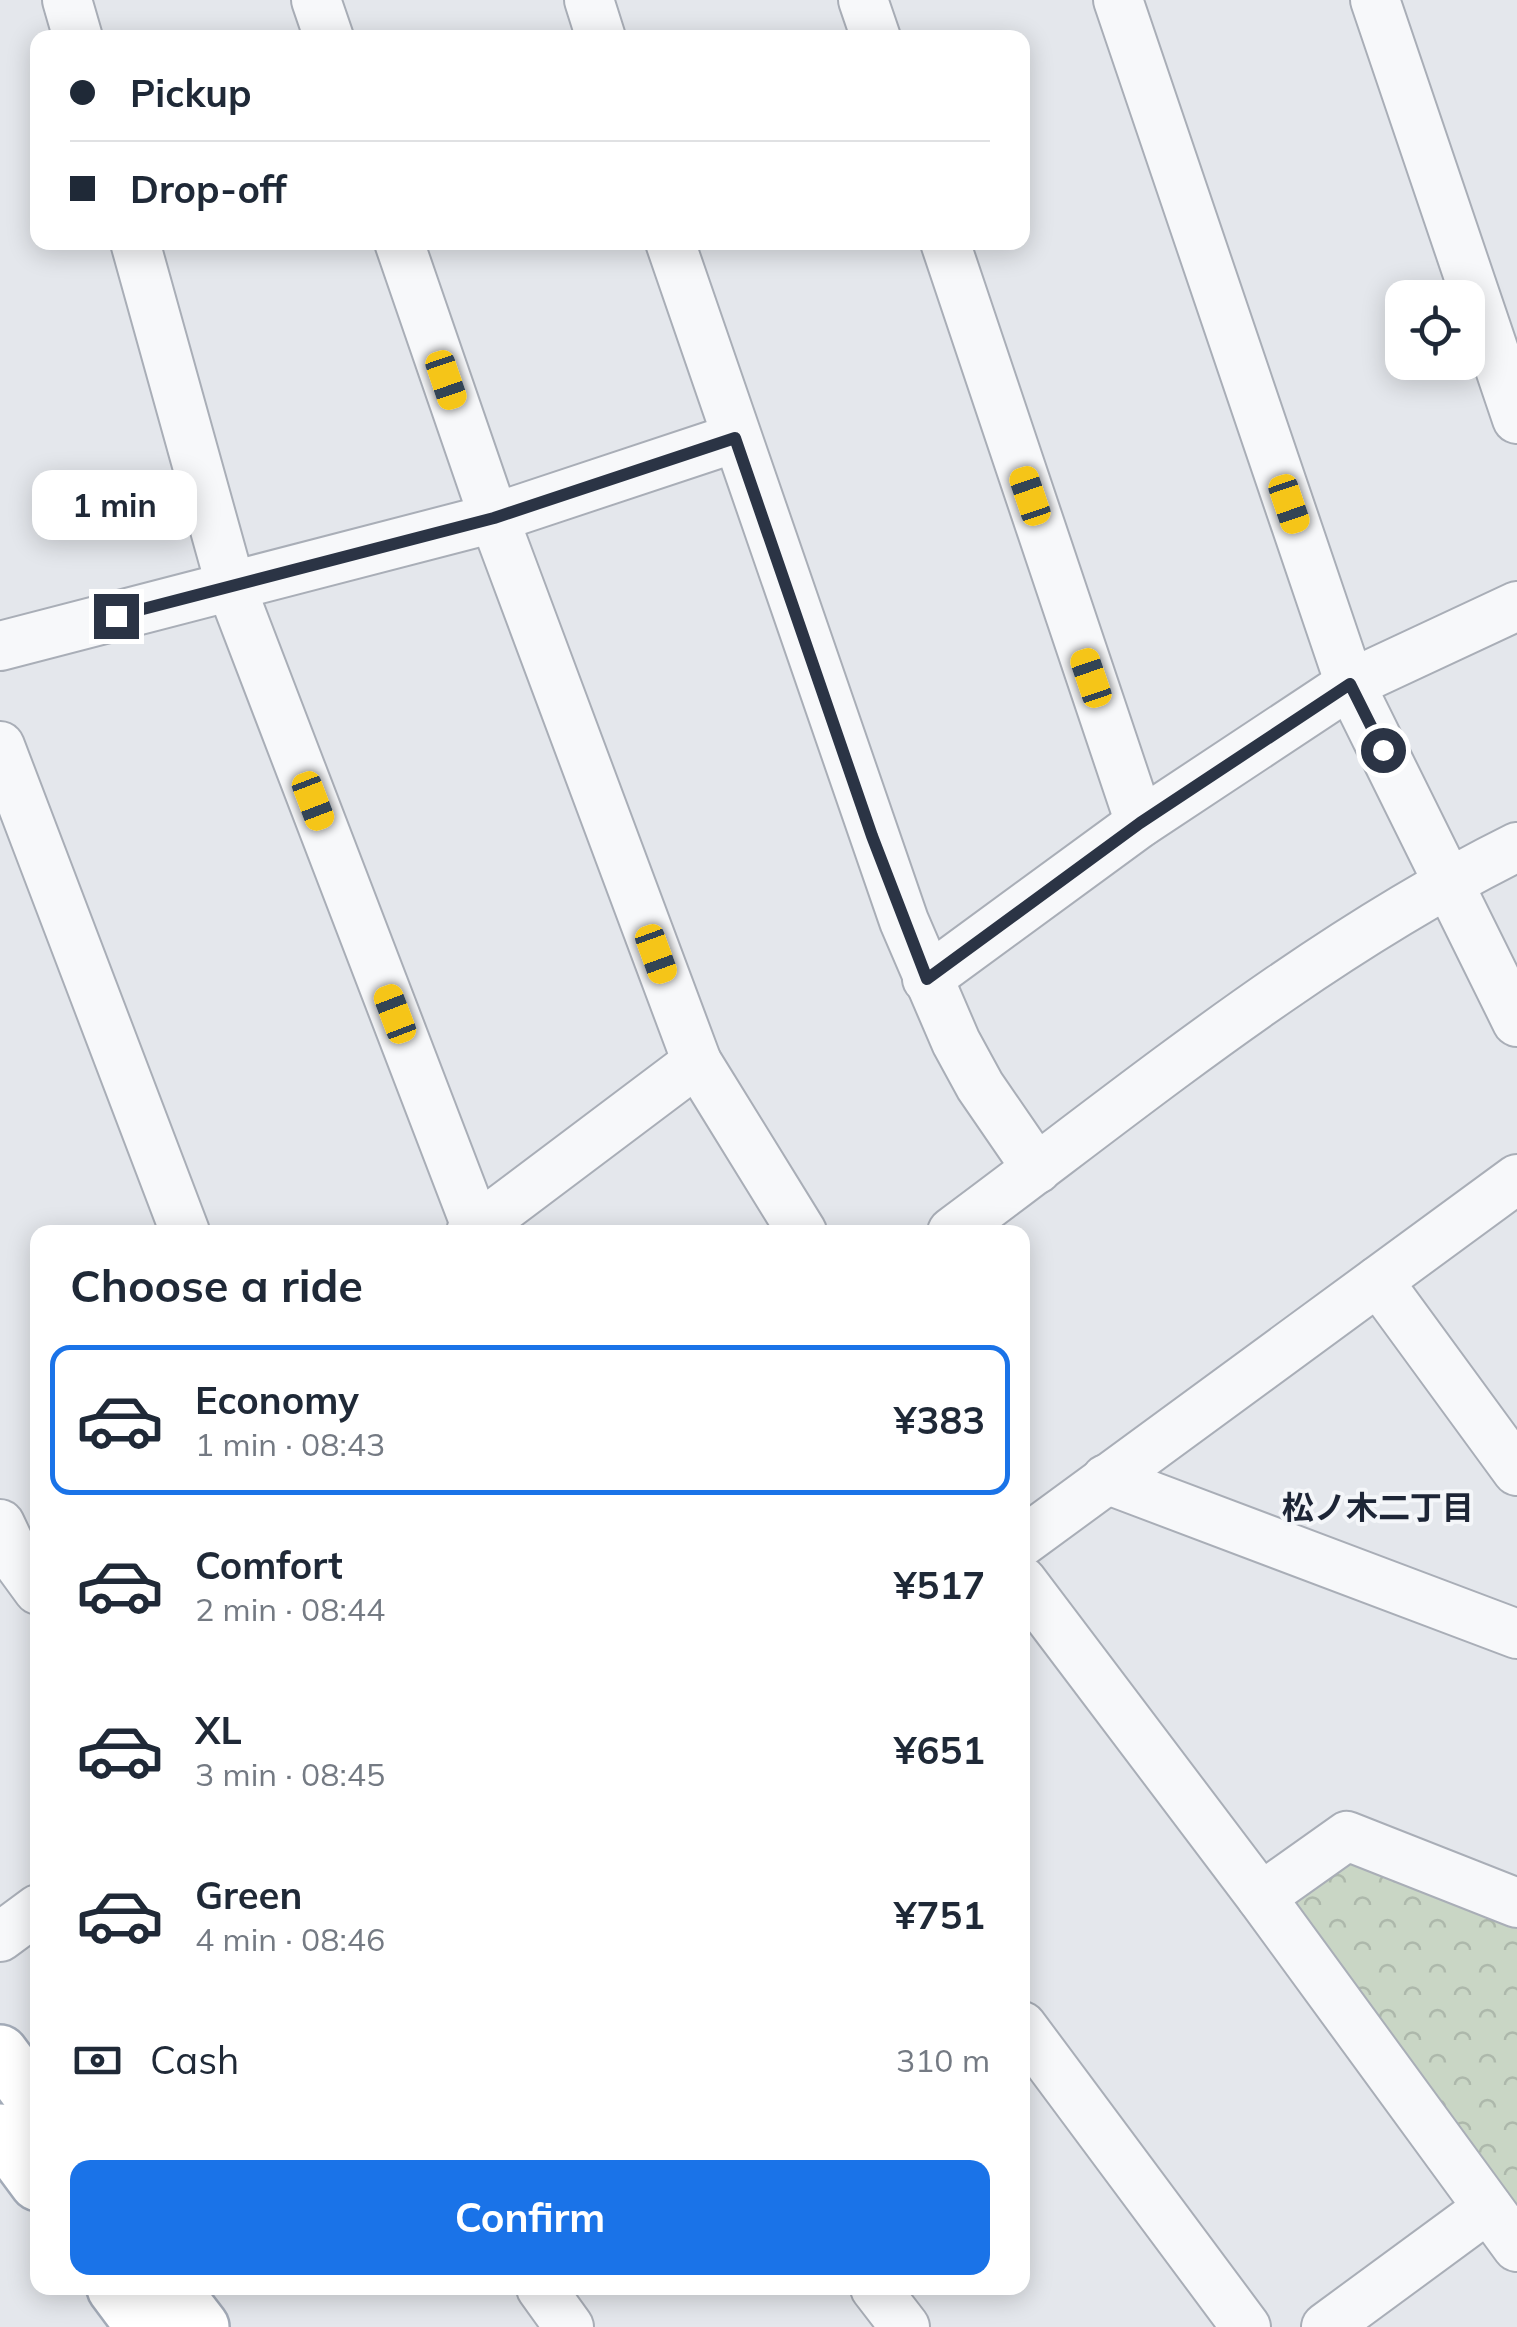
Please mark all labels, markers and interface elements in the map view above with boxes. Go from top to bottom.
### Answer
text: Pickup [130,69,252,117]
text: Drop-off [130,165,287,213]
map controls [1385,280,1485,380]
button: locate [1385,280,1485,380]
car [422,347,470,413]
car [1006,463,1054,529]
callout: 1 min [34,471,198,541]
car [1265,471,1313,537]
text: 1 min [72,485,157,525]
route end [94,594,139,639]
car [1067,645,1115,711]
route start [1361,728,1406,773]
car [288,768,338,834]
car [632,921,680,987]
car [370,981,420,1047]
text: Choose a ride [70,1257,363,1313]
icon: car [75,1375,165,1465]
text: Economy [195,1376,359,1424]
text: ¥383 [894,1396,985,1444]
text: 1 min · 08:43 [195,1424,385,1464]
district label: 松ノ木二丁目 [1282,1487,1474,1527]
icon: car [75,1540,165,1630]
text: Comfort [195,1541,343,1589]
text: ¥517 [894,1561,985,1609]
text: 2 min · 08:44 [195,1589,385,1629]
icon: car [75,1705,165,1795]
text: XL [195,1706,242,1754]
text: ¥651 [894,1726,985,1774]
text: 3 min · 08:45 [195,1754,385,1794]
icon: car [75,1870,165,1960]
text: Green [195,1871,302,1919]
text: ¥751 [894,1891,985,1939]
text: 4 min · 08:46 [195,1919,385,1959]
icon: cash [70,2033,125,2088]
text: Cash [150,2036,239,2084]
text: 310 m [896,2040,990,2080]
button: Confirm [70,2160,990,2275]

